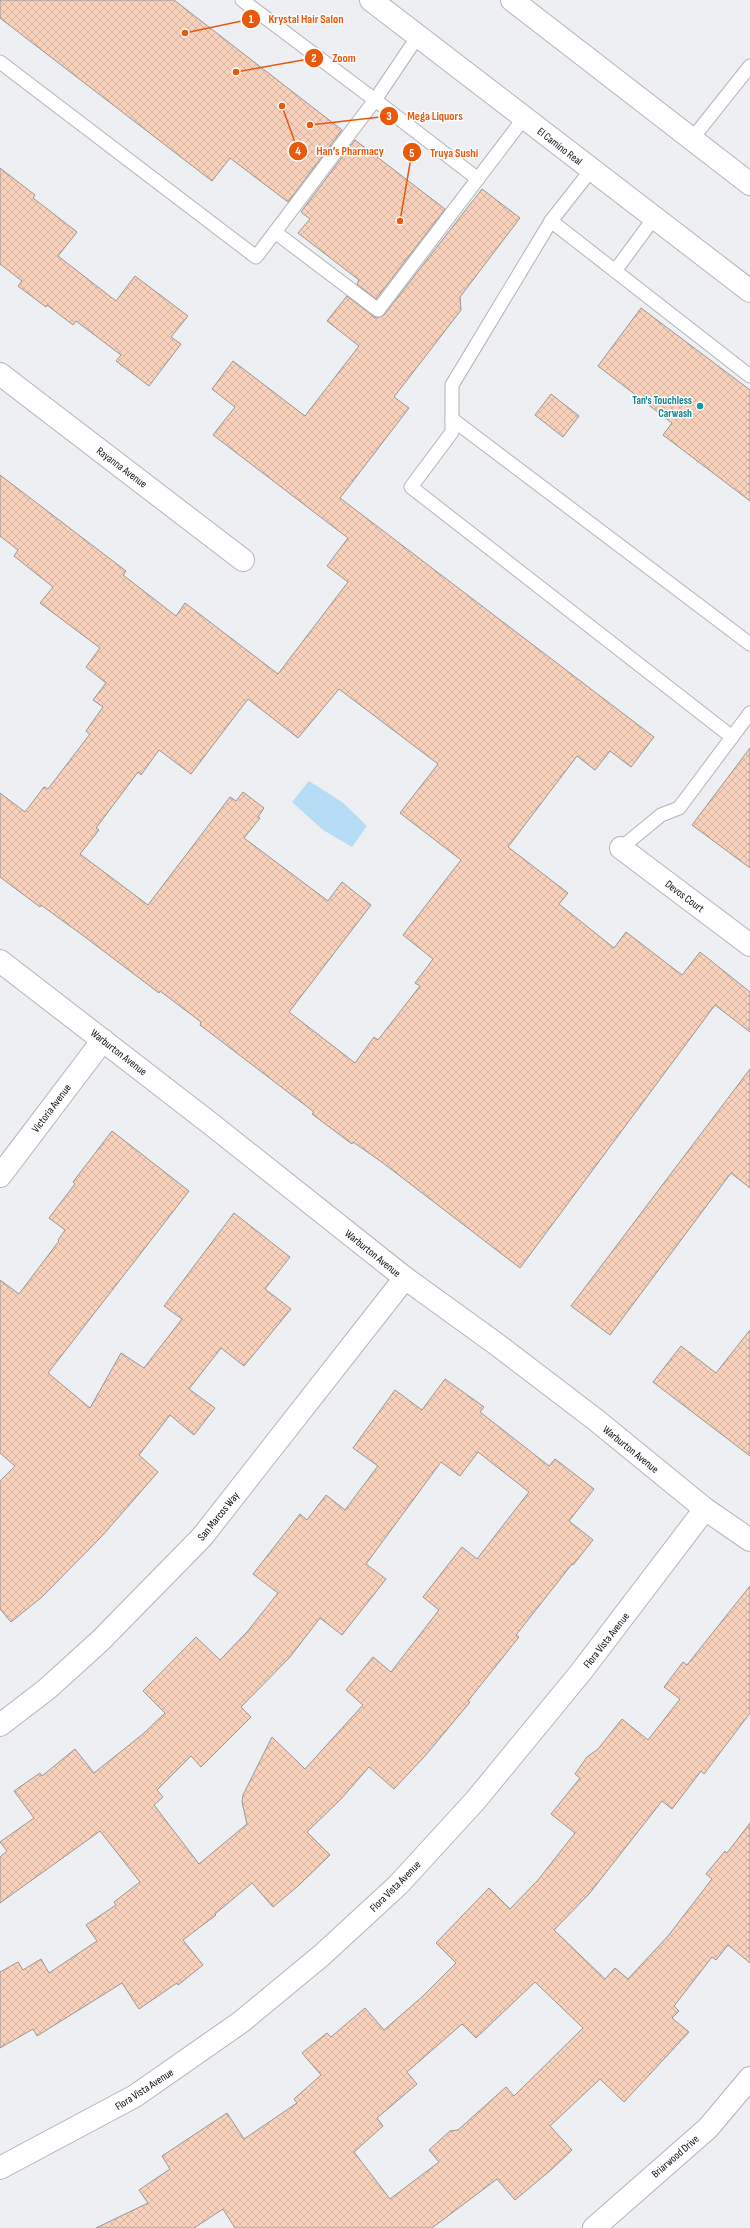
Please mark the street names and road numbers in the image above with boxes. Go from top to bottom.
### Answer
street label: El Camino Real [535,125,585,168]
street label: Rayanna Avenue [94,444,149,491]
street label: Devos Court [663,878,707,916]
street label: Warburton Avenue [88,1026,149,1078]
street label: Victoria Avenue [29,1082,74,1135]
street label: Warburton Avenue [342,1227,403,1280]
street label: Warburton Avenue [600,1423,661,1476]
street label: San Marcos Way [195,1489,242,1543]
street label: Flora Vista Avenue [581,1610,632,1671]
street label: Flora Vista Avenue [367,1858,424,1915]
street label: Flora Vista Avenue [113,2066,176,2113]
street label: Briarwood Drive [649,2132,702,2180]

